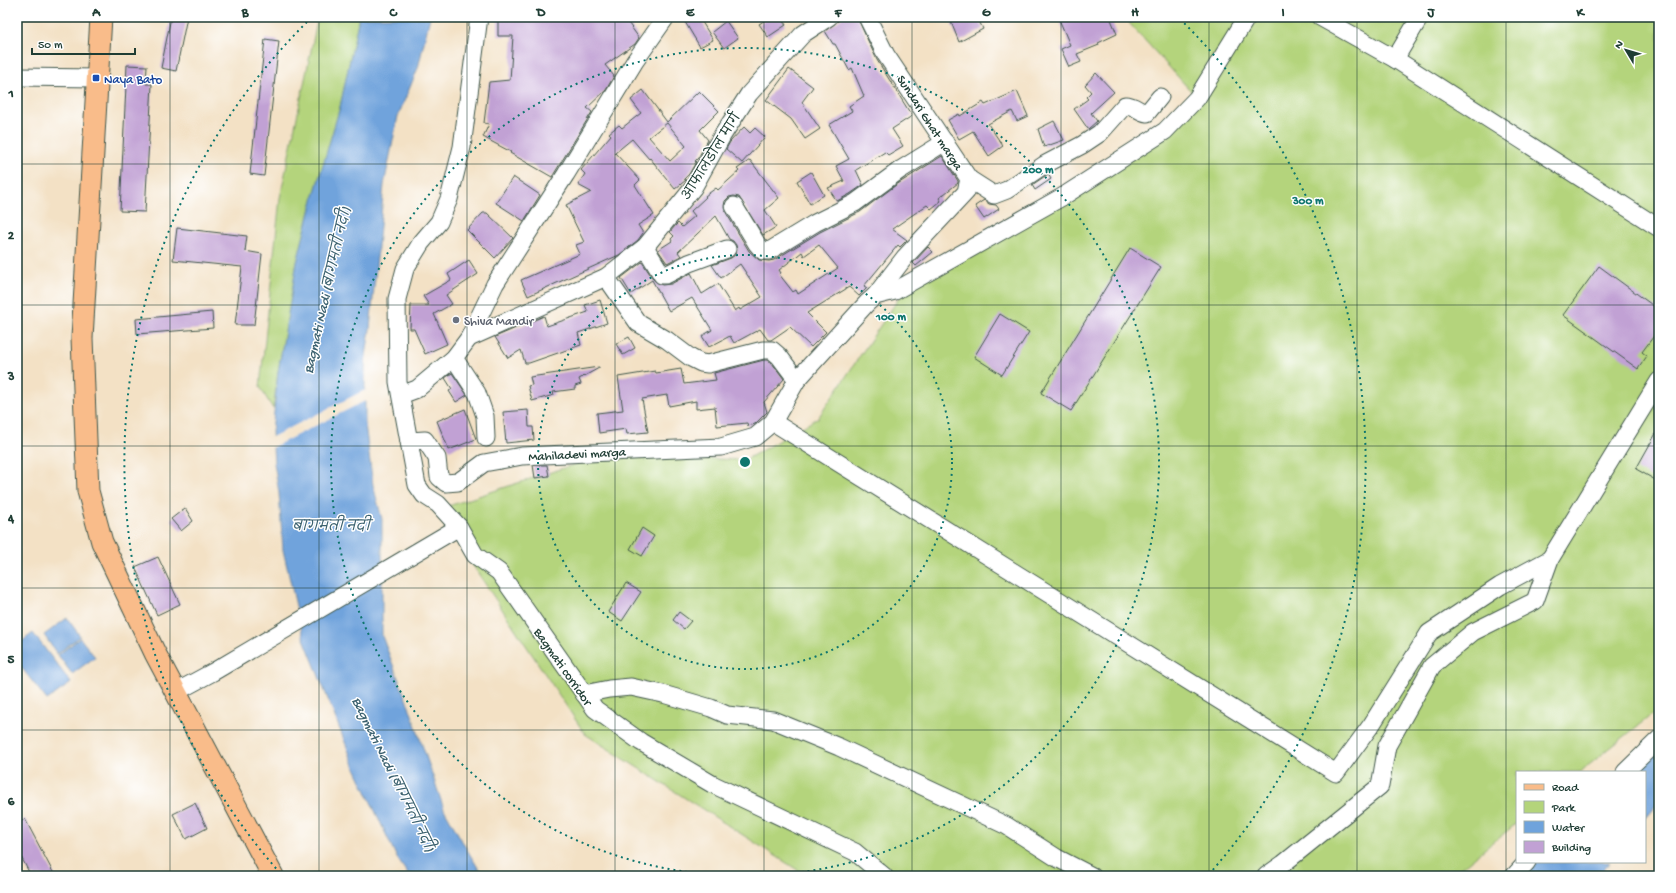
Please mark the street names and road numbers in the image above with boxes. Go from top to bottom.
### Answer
street label: Sundari Ghat marga [893,73,966,174]
street label: आफालडोल मार्ग [675,108,745,203]
street label: Mahiladevi marga [528,445,627,466]
street label: Bagmati corridor [529,625,595,710]

